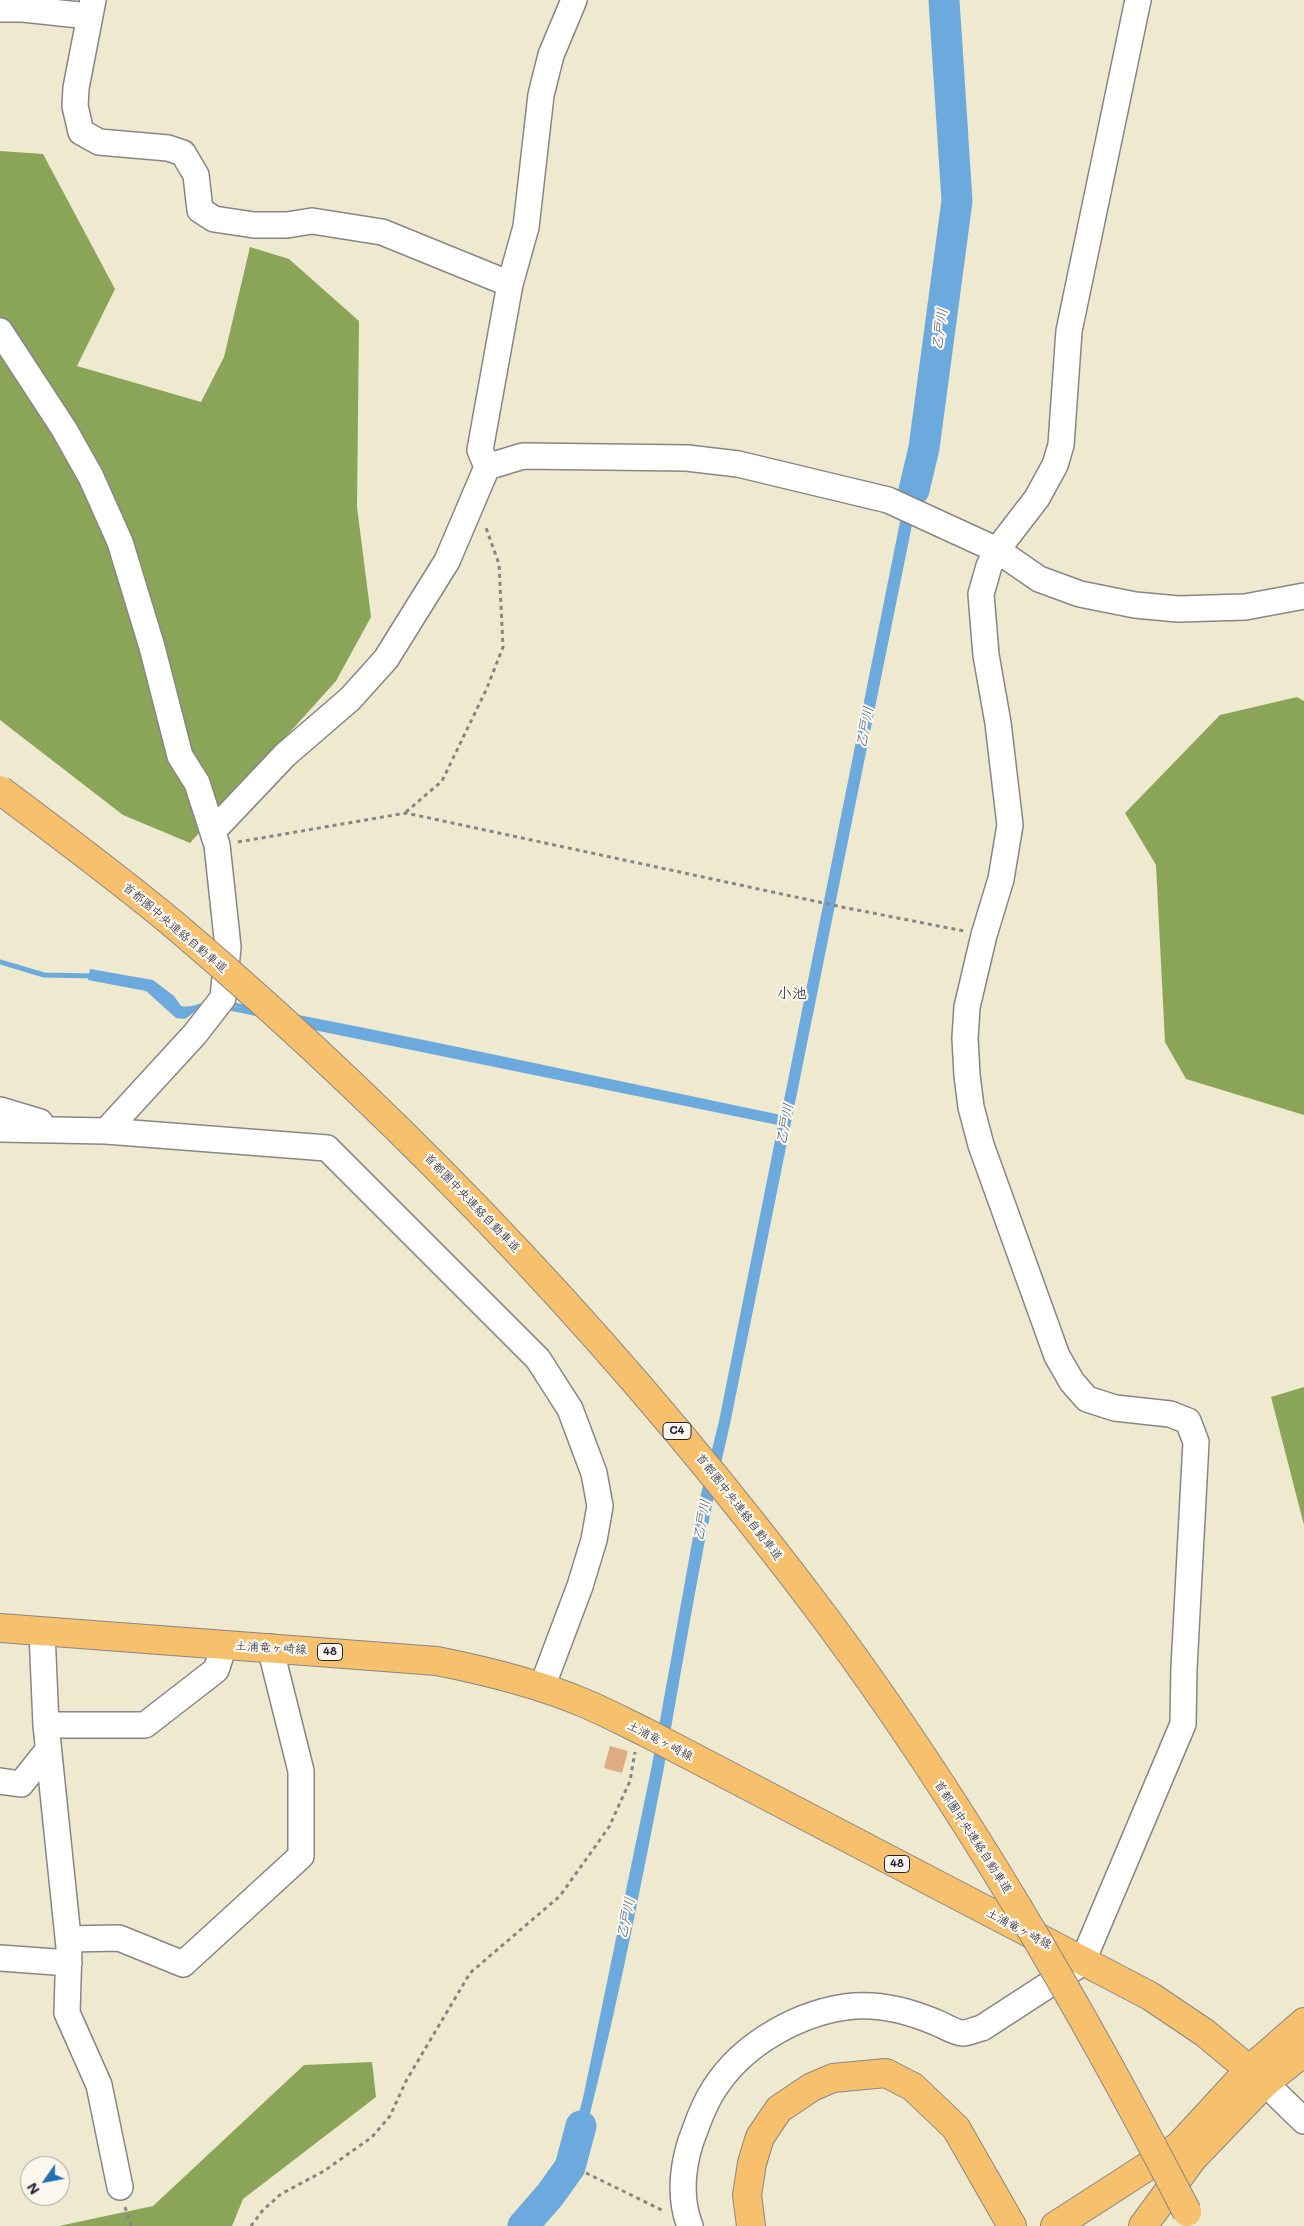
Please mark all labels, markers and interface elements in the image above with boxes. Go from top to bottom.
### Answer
water label: 乙戸川 [929,307,951,351]
water label: 乙戸川 [853,705,877,749]
street label: 首都圏中央連絡自動車道 [120,880,230,976]
district label: 小池 [777,984,807,1002]
water label: 乙戸川 [773,1102,797,1146]
street label: 首都圏中央連絡自動車道 [421,1151,523,1255]
road number: C4 [663,1422,691,1440]
street label: 首都圏中央連絡自動車道 [693,1451,785,1563]
water label: 乙戸川 [690,1498,714,1542]
street label: 土浦竜ヶ崎線 [235,1639,307,1657]
road number: 48 [318,1644,342,1660]
street label: 土浦竜ヶ崎線 [625,1718,695,1764]
street label: 首都圏中央連絡自動車道 [931,1778,1015,1896]
road number: 48 [884,1856,910,1872]
water label: 乙戸川 [613,1896,639,1940]
street label: 土浦竜ヶ崎線 [984,1906,1054,1952]
north arrow [20,2156,70,2206]
text: N [22,2179,44,2199]

